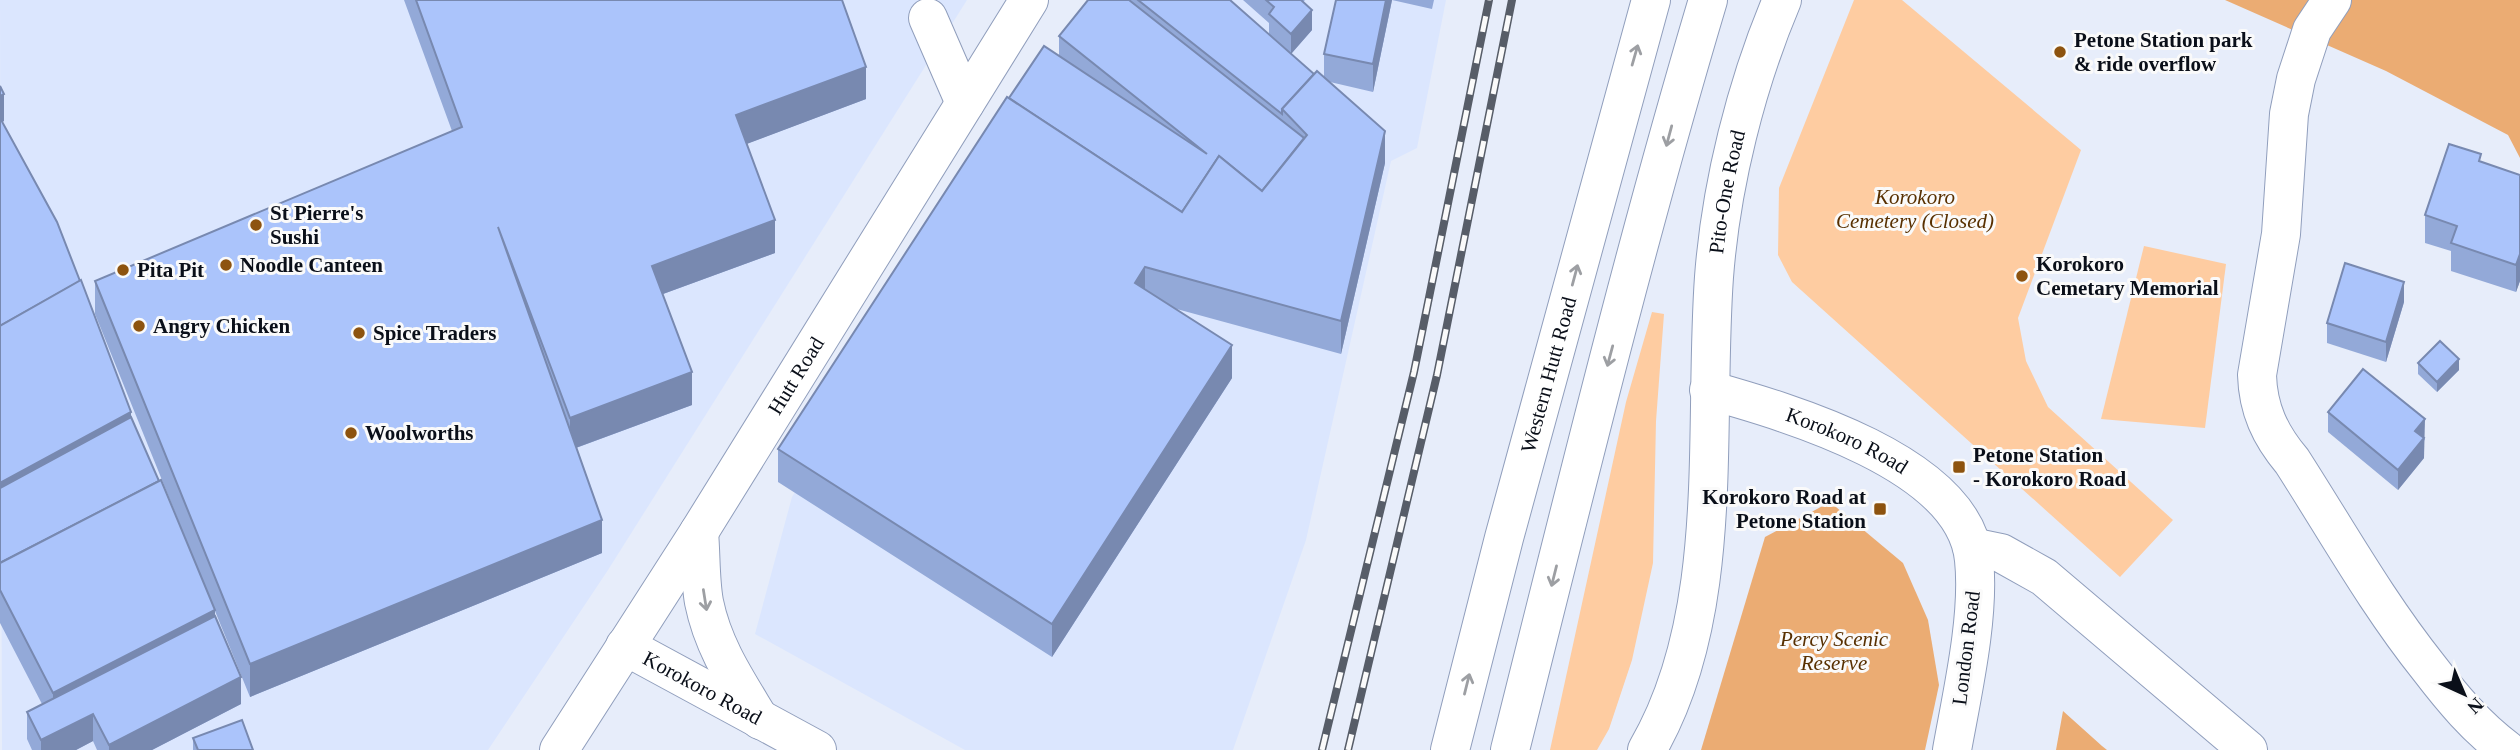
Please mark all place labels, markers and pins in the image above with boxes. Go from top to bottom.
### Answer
place label: Petone Station park & ride overflow [2074,28,2253,76]
marker: Petone Station park & ride overflow [2052,44,2068,60]
place label: St Pierre's Sushi [270,201,364,249]
marker: St Pierre's Sushi [248,217,264,233]
place label: Korokoro Cemetary Memorial [2036,252,2219,300]
place label: Noodle Canteen [240,253,383,277]
marker: Noodle Canteen [218,257,234,273]
place label: Pita Pit [137,258,204,282]
marker: Pita Pit [115,262,131,278]
marker: Korokoro Cemetary Memorial [2014,268,2030,284]
place label: Angry Chicken [153,314,290,338]
marker: Angry Chicken [131,318,147,334]
place label: Spice Traders [373,321,496,345]
marker: Spice Traders [351,325,367,341]
place label: Woolworths [365,421,474,445]
marker: Woolworths [343,425,359,441]
place label: Petone Station - Korokoro Road [1973,443,2127,491]
marker: Petone Station - Korokoro Road [1951,459,1967,475]
place label: Korokoro Road at Petone Station [1702,485,1866,533]
marker: Korokoro Road at Petone Station [1872,501,1888,517]

